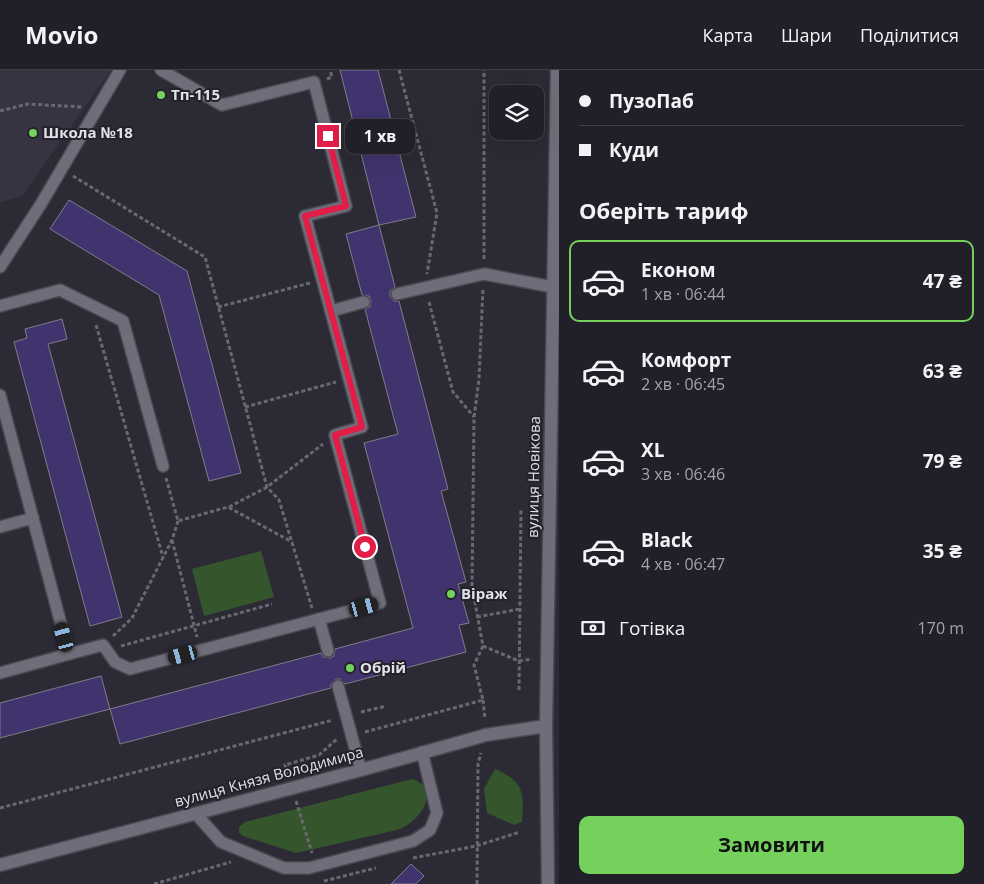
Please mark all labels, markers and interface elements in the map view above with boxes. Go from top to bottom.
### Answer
text: Movio [25,18,98,51]
text: Карта [702,23,753,47]
text: Шари [781,23,832,47]
text: Поділитися [860,23,959,47]
place label: Тп-115 [171,84,220,104]
map controls [489,85,544,140]
button: layers [489,85,544,140]
text: ПузоПаб [609,88,694,114]
marker: Тп-115 [155,89,167,101]
callout: 1 хв [346,118,416,154]
place label: Школа №18 [43,122,133,142]
route end [317,125,339,147]
text: 1 хв [364,125,396,147]
marker: Школа №18 [27,127,39,139]
text: Куди [609,137,659,163]
text: Оберіть тариф [579,195,748,225]
text: Економ [641,257,716,283]
icon: car [581,259,626,304]
text: 47 ₴ [923,268,962,294]
text: 1 хв · 06:44 [641,283,725,305]
text: Комфорт [641,347,731,373]
icon: car [581,349,626,394]
text: 63 ₴ [923,358,962,384]
text: 2 хв · 06:45 [641,373,725,395]
street label: вулиця Новікова [522,416,544,538]
text: XL [641,437,664,463]
icon: car [581,439,626,484]
text: 79 ₴ [923,448,962,474]
text: 3 хв · 06:46 [641,463,725,485]
text: Black [641,527,693,553]
icon: car [581,529,626,574]
route start [354,536,376,558]
text: 35 ₴ [923,538,962,564]
text: 4 хв · 06:47 [641,553,725,575]
place label: Віраж [461,583,508,603]
marker: Віраж [445,588,457,600]
car [347,596,380,618]
icon: cash [579,614,607,642]
text: Готівка [619,615,685,641]
text: 170 m [918,617,964,639]
car [52,621,75,653]
car [166,644,199,666]
place label: Обрiй [360,657,406,677]
marker: Обрiй [344,662,356,674]
street label: вулиця Князя Володимира [172,741,365,811]
button: Замовити [579,816,964,874]

